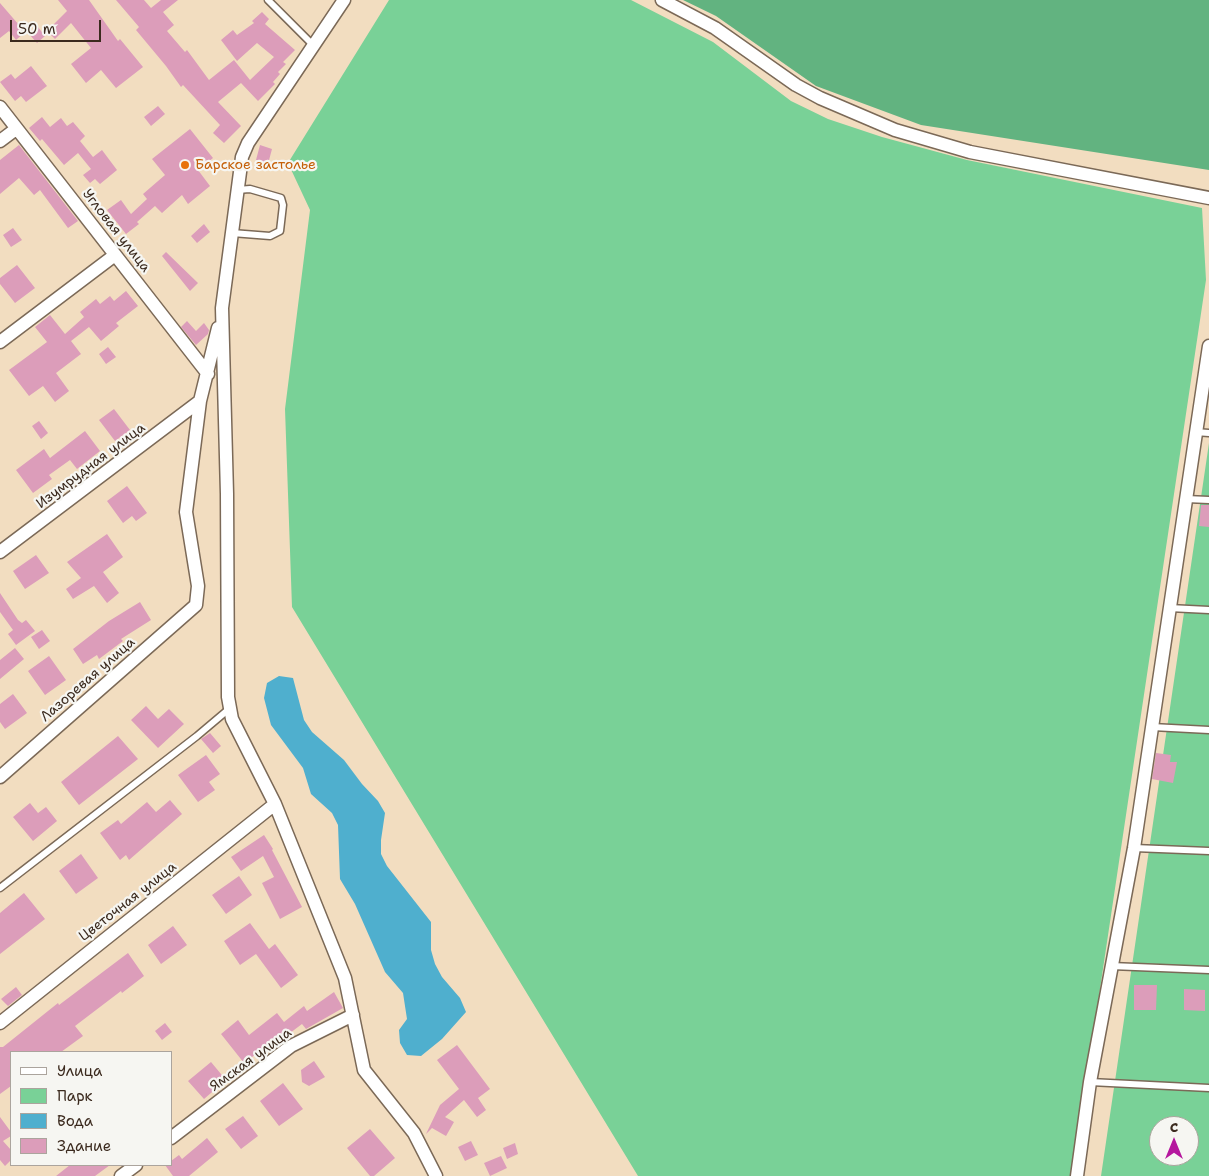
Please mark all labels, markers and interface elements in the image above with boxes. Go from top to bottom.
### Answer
scale bar [12,10,104,42]
text: 50 m [18,19,56,39]
place label: Барское застолье [195,157,316,173]
marker: Барское застолье [179,159,191,171]
street label: Угловая улица [78,186,154,276]
street label: Изумрудная улица [33,420,149,512]
street label: Лазоревая улица [37,634,139,726]
street label: Цветочная улица [76,859,180,945]
street label: Ямская улица [207,1025,295,1095]
legend [10,1051,172,1166]
text: Улица [57,1061,102,1081]
text: Парк [57,1086,93,1106]
text: Вода [57,1111,93,1131]
north arrow [1149,1116,1199,1166]
text: С [1170,1118,1178,1136]
text: Здание [57,1136,111,1156]

